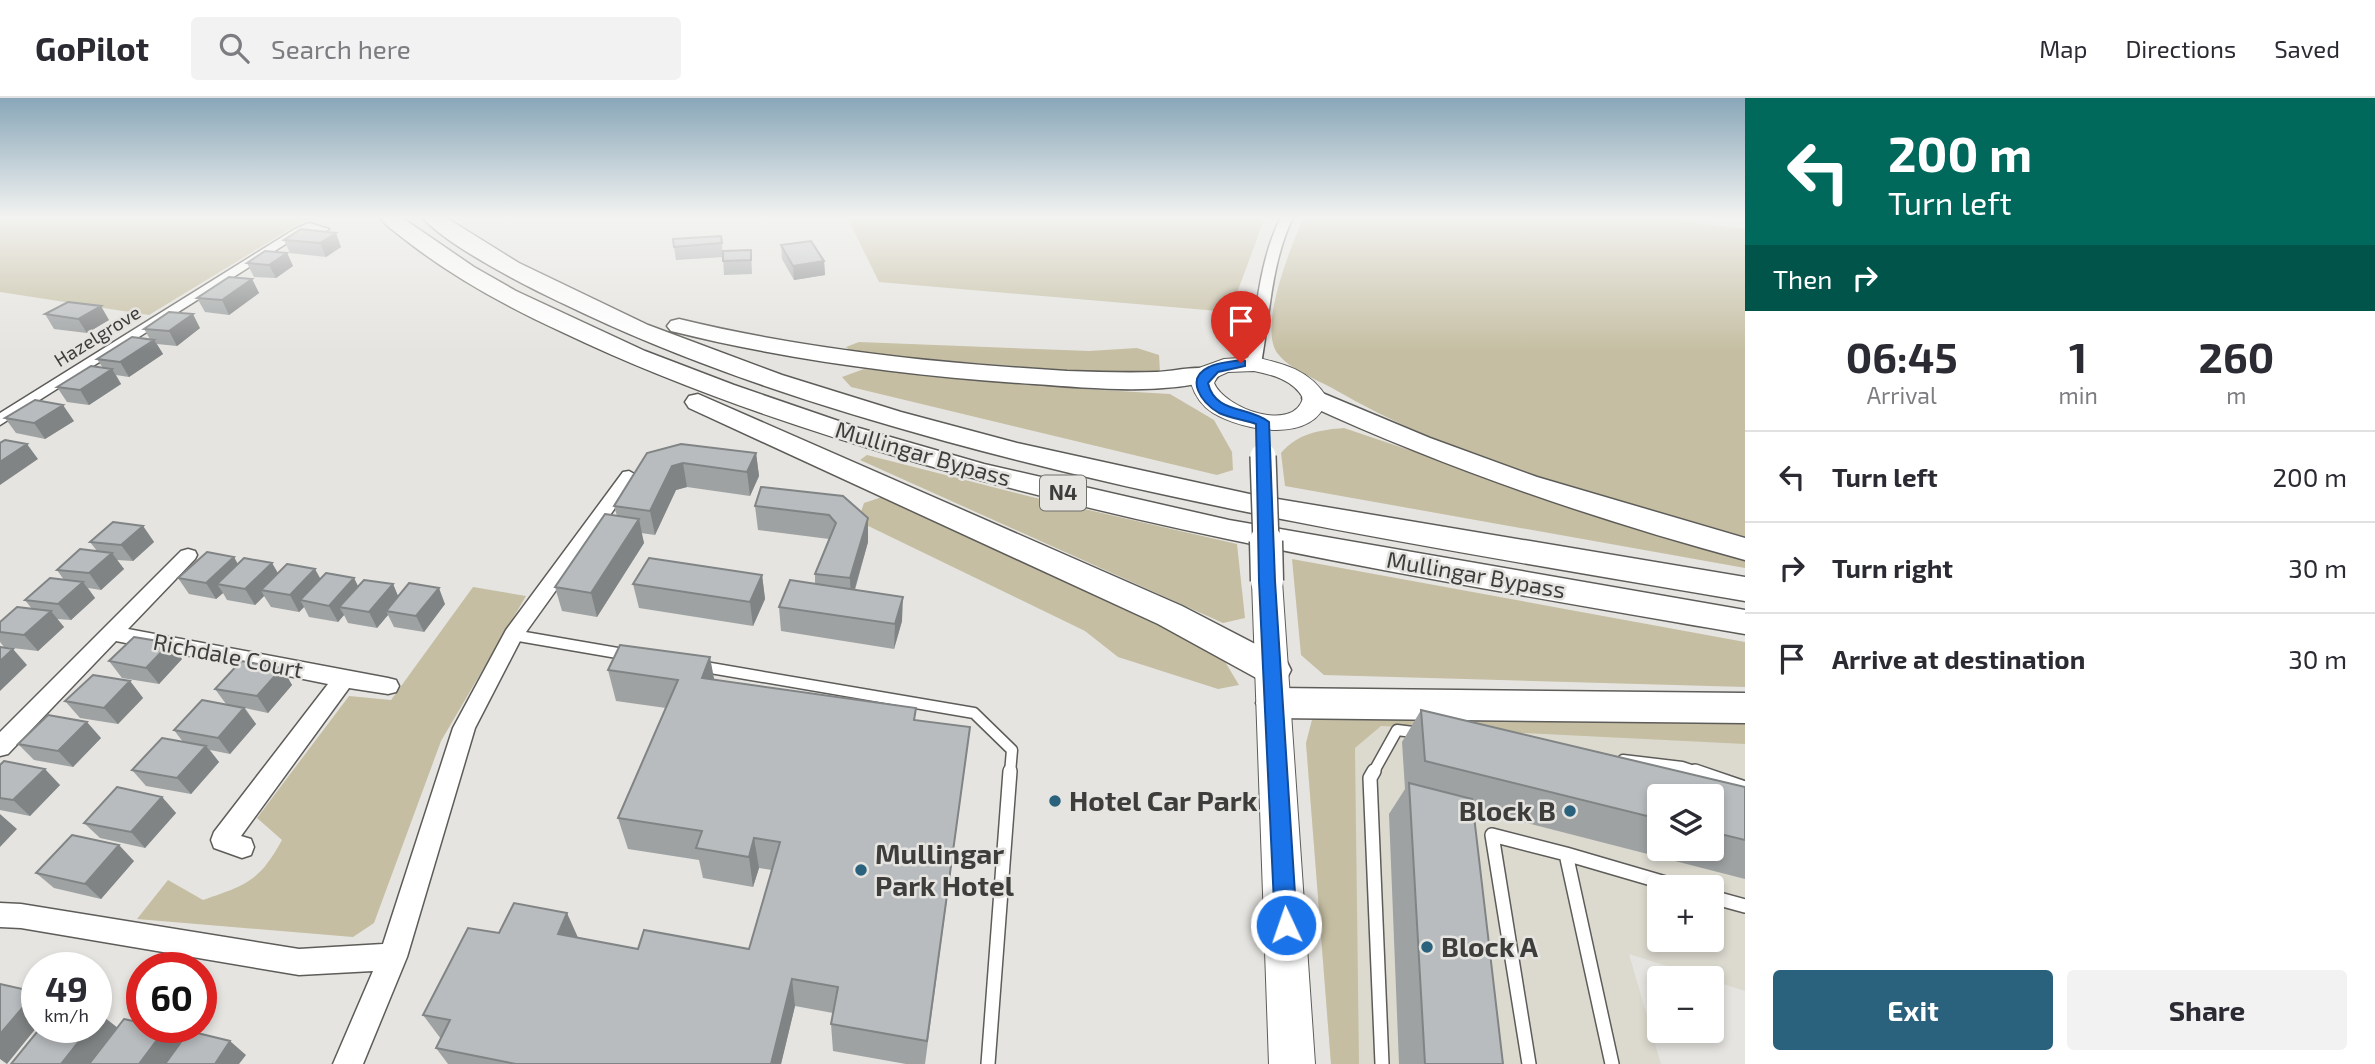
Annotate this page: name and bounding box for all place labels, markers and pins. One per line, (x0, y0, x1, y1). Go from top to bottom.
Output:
pin (1211, 291, 1271, 363)
place label: Hotel Car Park (1069, 783, 1258, 817)
marker: Hotel Car Park (1047, 793, 1063, 809)
place label: Block B (1459, 793, 1556, 827)
marker: Block B (1562, 803, 1578, 819)
place label: Mullingar Park Hotel (875, 836, 1015, 902)
marker: Mullingar Park Hotel (853, 862, 869, 878)
place label: Block A (1441, 929, 1539, 963)
marker: Block A (1419, 939, 1435, 955)

